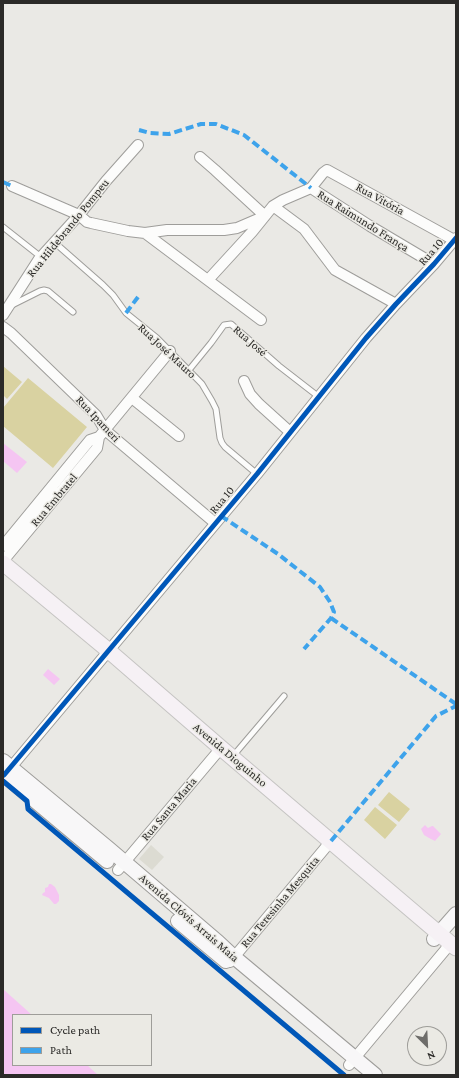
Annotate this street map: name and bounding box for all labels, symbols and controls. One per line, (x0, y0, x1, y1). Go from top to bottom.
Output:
street label: Rua Hildebrando Pompeu (24, 176, 112, 280)
street label: Rua Vitória (353, 180, 407, 218)
street label: Rua Raimundo França (315, 187, 411, 255)
street label: Rua 10 (415, 235, 447, 269)
street label: Rua José Mauro (135, 320, 199, 382)
street label: Rua José (230, 322, 270, 360)
street label: Rua Ipameri (73, 393, 123, 445)
street label: Rua Embratel (28, 471, 80, 529)
street label: Rua 10 (206, 483, 238, 517)
street label: Avenida Dioguinho (190, 720, 270, 790)
street label: Rua Santa Maria (138, 774, 200, 844)
street label: Rua Teresinha Mesquita (238, 853, 322, 951)
street label: Avenida Clóvis Arrais Maia (136, 871, 242, 965)
legend (12, 1014, 152, 1066)
text: Cycle path (50, 1023, 100, 1037)
north arrow (407, 1026, 447, 1066)
text: Path (50, 1043, 72, 1057)
text: N (426, 1049, 437, 1063)

